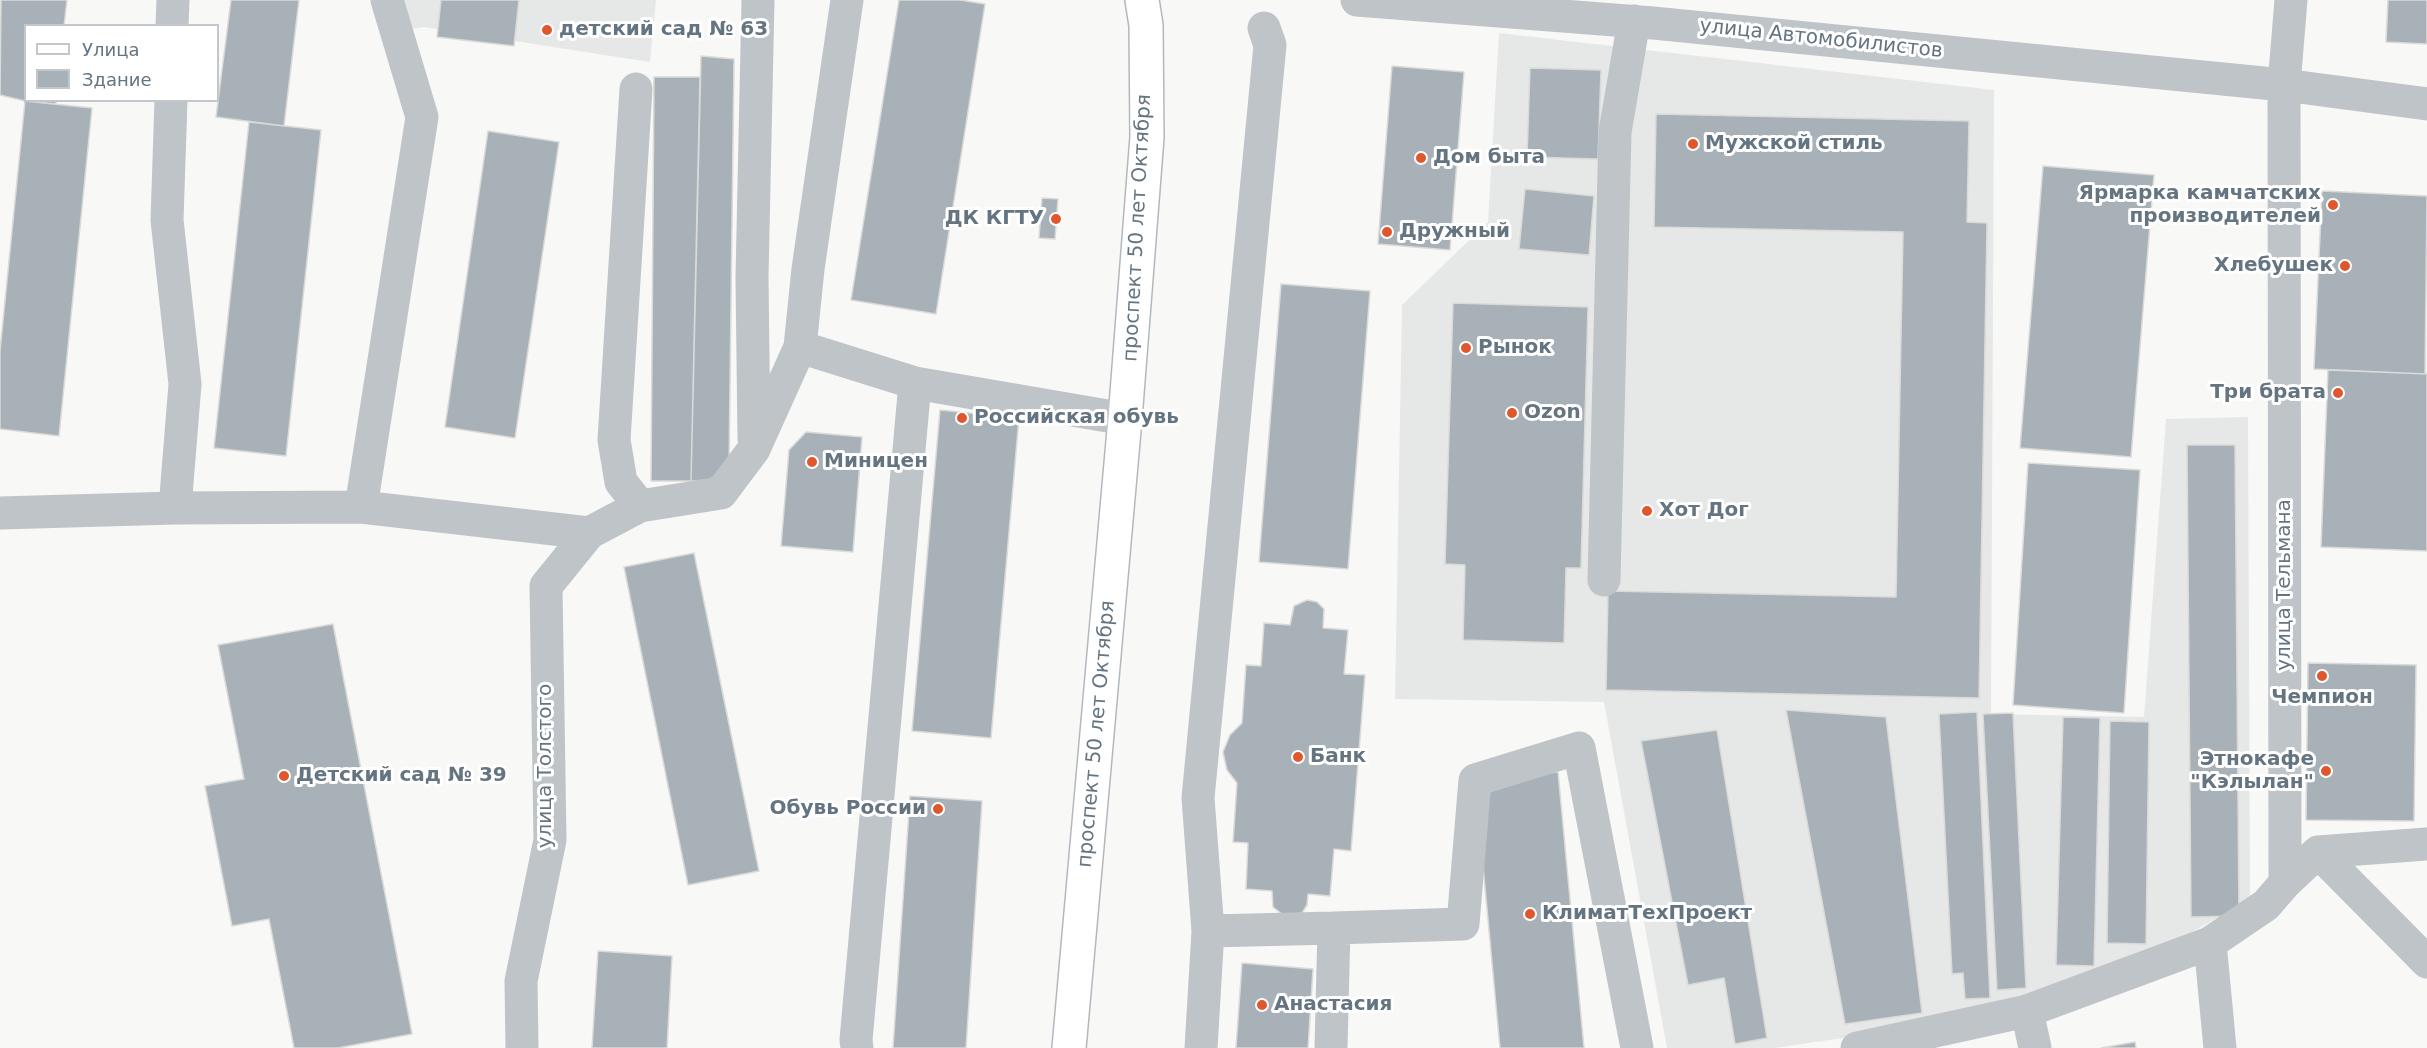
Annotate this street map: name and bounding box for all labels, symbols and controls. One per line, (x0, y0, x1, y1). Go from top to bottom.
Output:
street label: улица Автомобилистов (1698, 14, 1944, 64)
place label: детский сад № 63 (559, 18, 768, 42)
marker: детский сад № 63 (540, 23, 554, 37)
legend (24, 24, 219, 102)
text: Улица (82, 39, 139, 60)
text: Здание (82, 69, 152, 90)
street label: проспект 50 лет Октября (1119, 94, 1157, 362)
place label: Мужской стиль (1705, 132, 1883, 156)
marker: Мужской стиль (1686, 137, 1700, 151)
place label: Дом быта (1433, 146, 1545, 170)
marker: Дом быта (1414, 151, 1428, 165)
place label: Ярмарка камчатских производителей (2079, 182, 2321, 229)
marker: Ярмарка камчатских производителей (2326, 198, 2340, 212)
place label: ДК КГТУ (945, 207, 1044, 231)
marker: ДК КГТУ (1049, 212, 1063, 226)
place label: Дружный (1399, 220, 1510, 244)
marker: Дружный (1380, 225, 1394, 239)
place label: Хлебушек (2214, 254, 2333, 278)
marker: Хлебушек (2338, 259, 2352, 273)
place label: Рынок (1478, 336, 1552, 360)
marker: Рынок (1459, 341, 1473, 355)
place label: Три брата (2210, 381, 2326, 405)
marker: Три брата (2331, 386, 2345, 400)
place label: Ozon (1524, 401, 1581, 425)
place label: Российская обувь (974, 406, 1179, 430)
marker: Ozon (1505, 406, 1519, 420)
marker: Российская обувь (955, 411, 969, 425)
place label: Миницен (824, 450, 928, 474)
marker: Миницен (805, 455, 819, 469)
place label: Хот Дог (1659, 499, 1749, 523)
street label: улица Тельмана (2273, 499, 2297, 671)
marker: Хот Дог (1640, 504, 1654, 518)
street label: проспект 50 лет Октября (1073, 599, 1121, 869)
marker: Чемпион (2315, 669, 2329, 683)
street label: улица Толстого (534, 684, 558, 848)
place label: Чемпион (2271, 686, 2373, 710)
place label: Банк (1310, 745, 1366, 769)
place label: Этнокафе "Кэлылан" (2190, 748, 2314, 795)
marker: Банк (1291, 750, 1305, 764)
place label: Детский сад № 39 (296, 764, 507, 788)
marker: Этнокафе "Кэлылан" (2319, 764, 2333, 778)
marker: Детский сад № 39 (277, 769, 291, 783)
place label: Обувь России (770, 797, 926, 821)
marker: Обувь России (931, 802, 945, 816)
place label: КлиматТехПроект (1542, 902, 1752, 926)
marker: КлиматТехПроект (1523, 907, 1537, 921)
place label: Анастасия (1274, 993, 1392, 1017)
marker: Анастасия (1255, 998, 1269, 1012)

